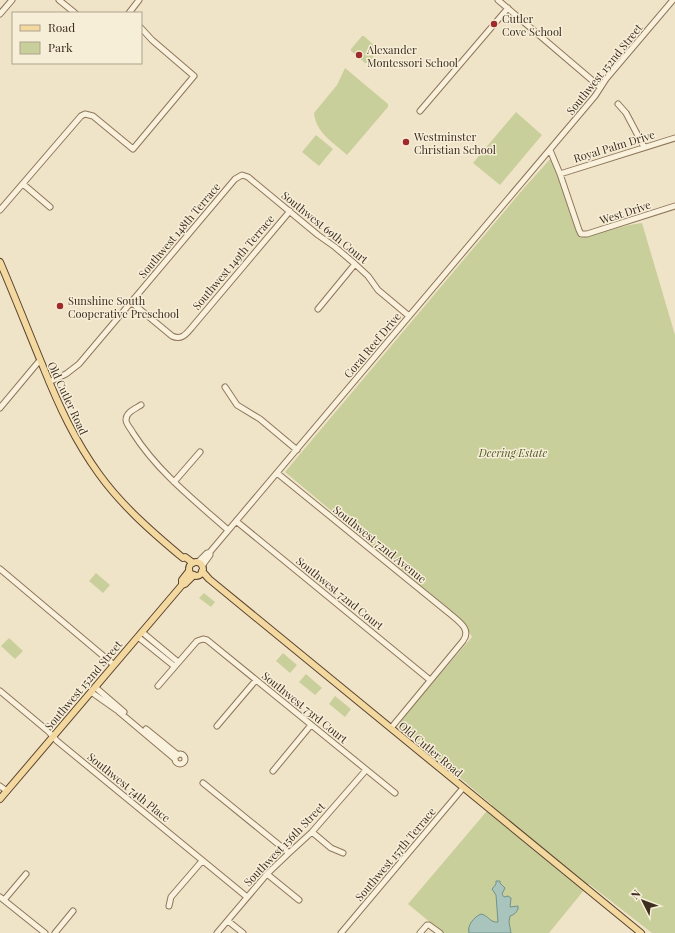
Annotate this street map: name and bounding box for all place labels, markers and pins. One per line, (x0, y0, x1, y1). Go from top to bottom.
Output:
place label: Cutler Cove School (502, 11, 562, 39)
marker: Cutler Cove School (489, 19, 499, 29)
place label: Alexander Montessori School (366, 42, 458, 70)
marker: Alexander Montessori School (354, 50, 364, 60)
place label: Westminster Christian School (413, 129, 496, 157)
marker: Westminster Christian School (401, 137, 411, 147)
place label: Sunshine South Cooperative Preschool (68, 293, 179, 321)
marker: Sunshine South Cooperative Preschool (55, 301, 65, 311)

